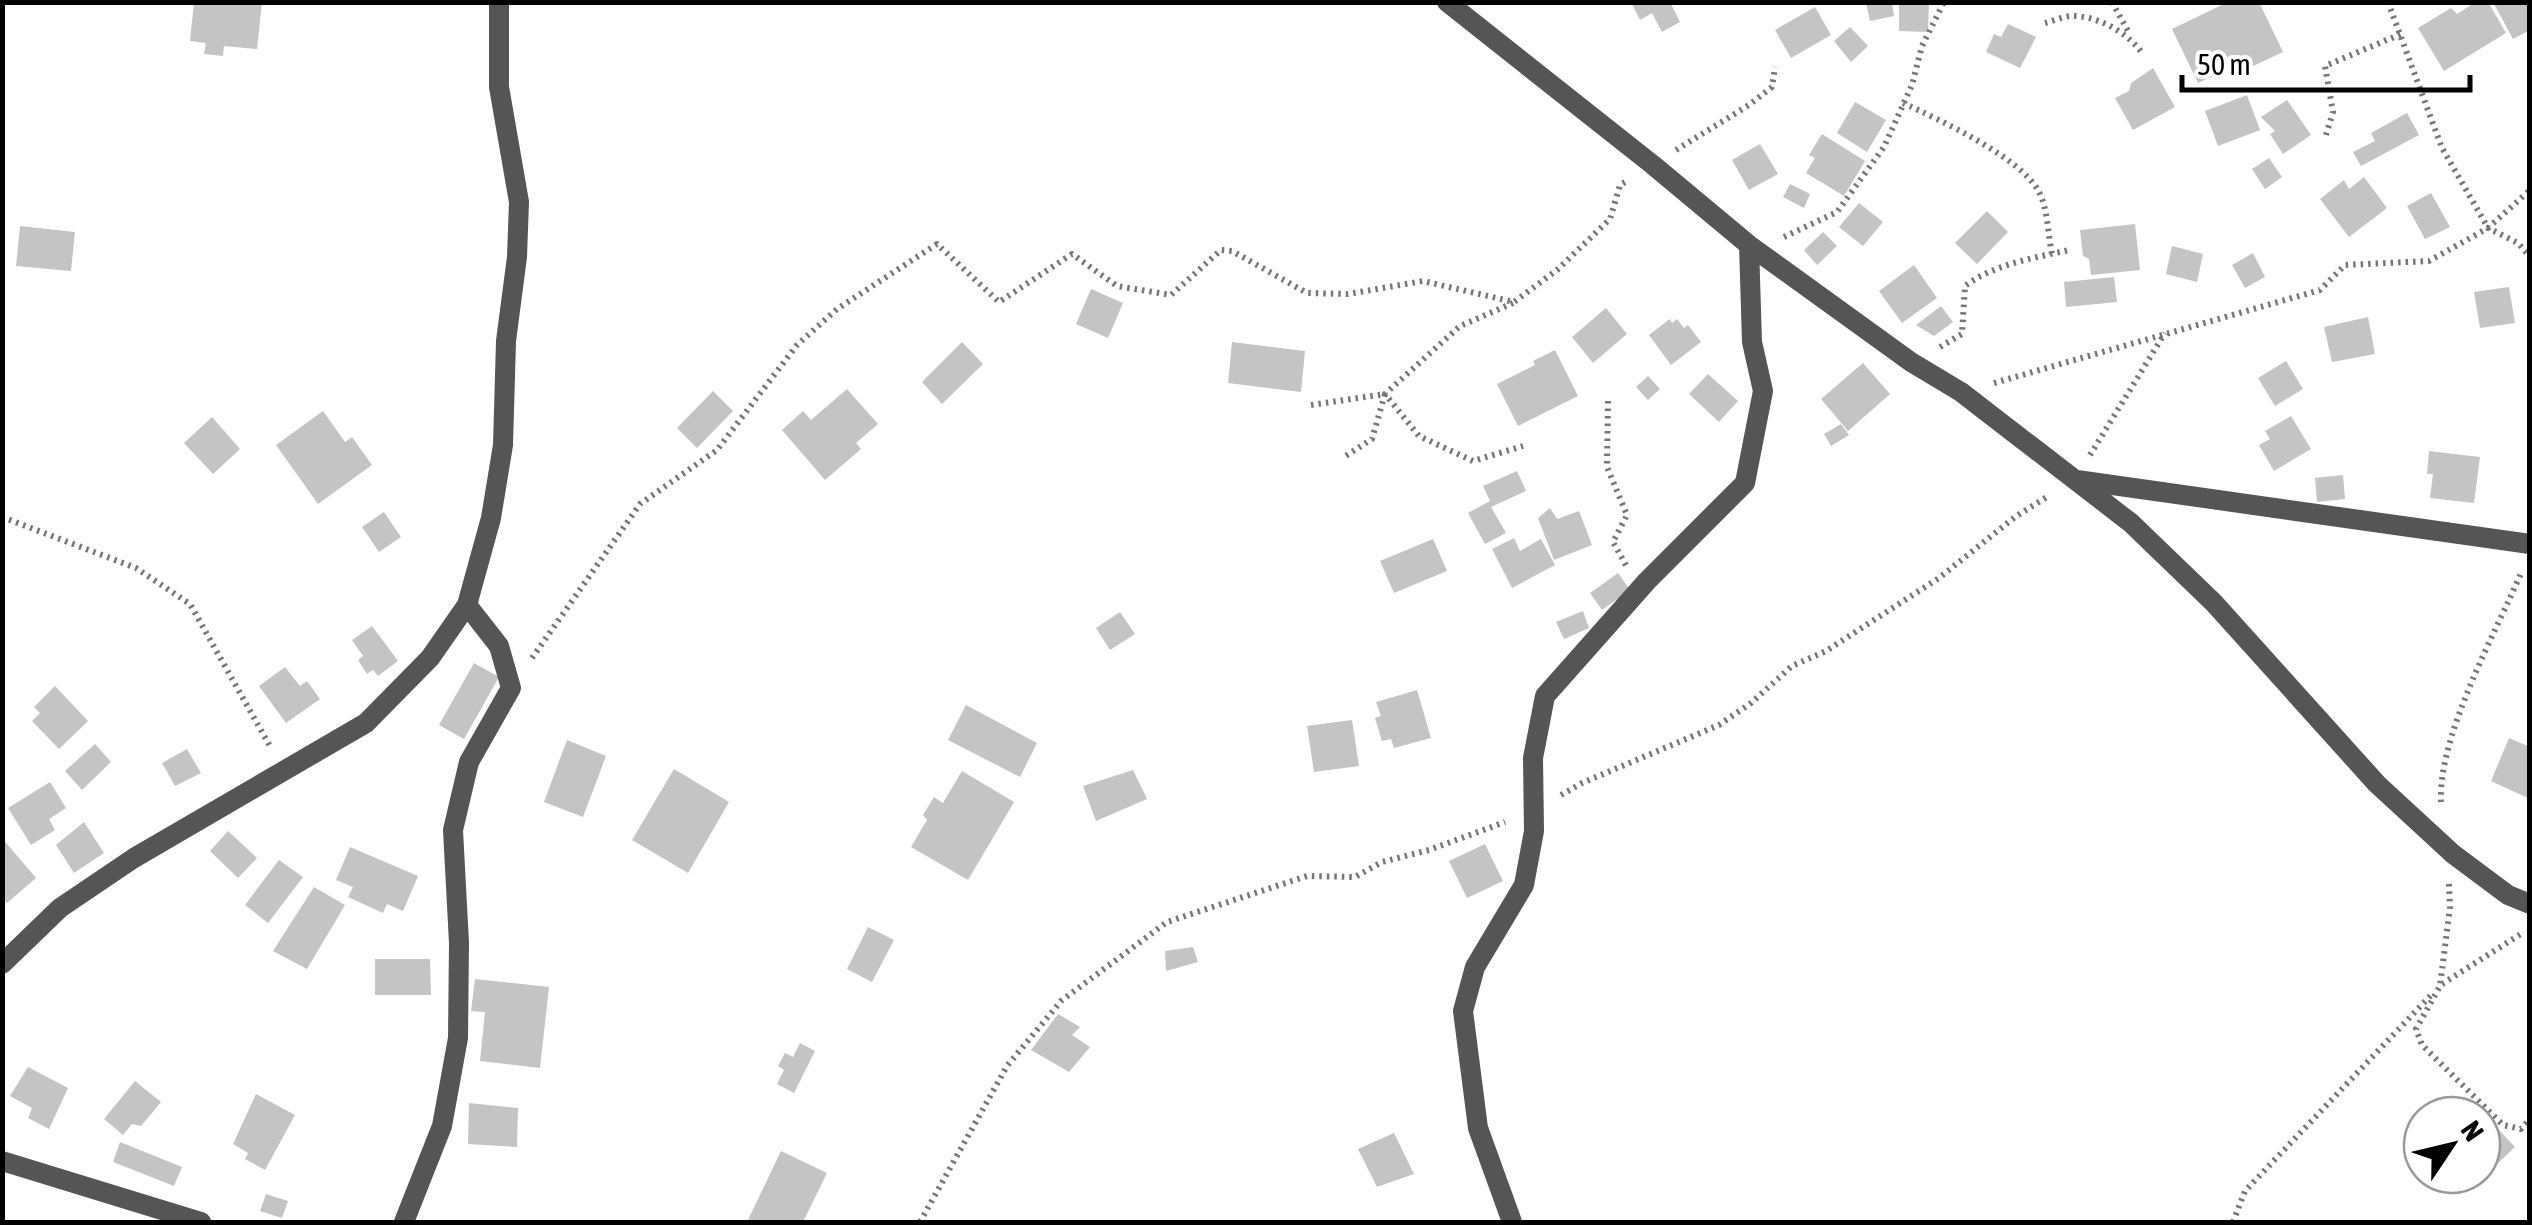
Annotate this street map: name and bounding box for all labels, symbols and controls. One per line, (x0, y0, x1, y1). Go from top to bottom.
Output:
scale bar (2182, 30, 2470, 92)
text: 50 m (2197, 47, 2251, 81)
north arrow (2402, 1095, 2502, 1195)
text: N (2455, 1115, 2490, 1147)

